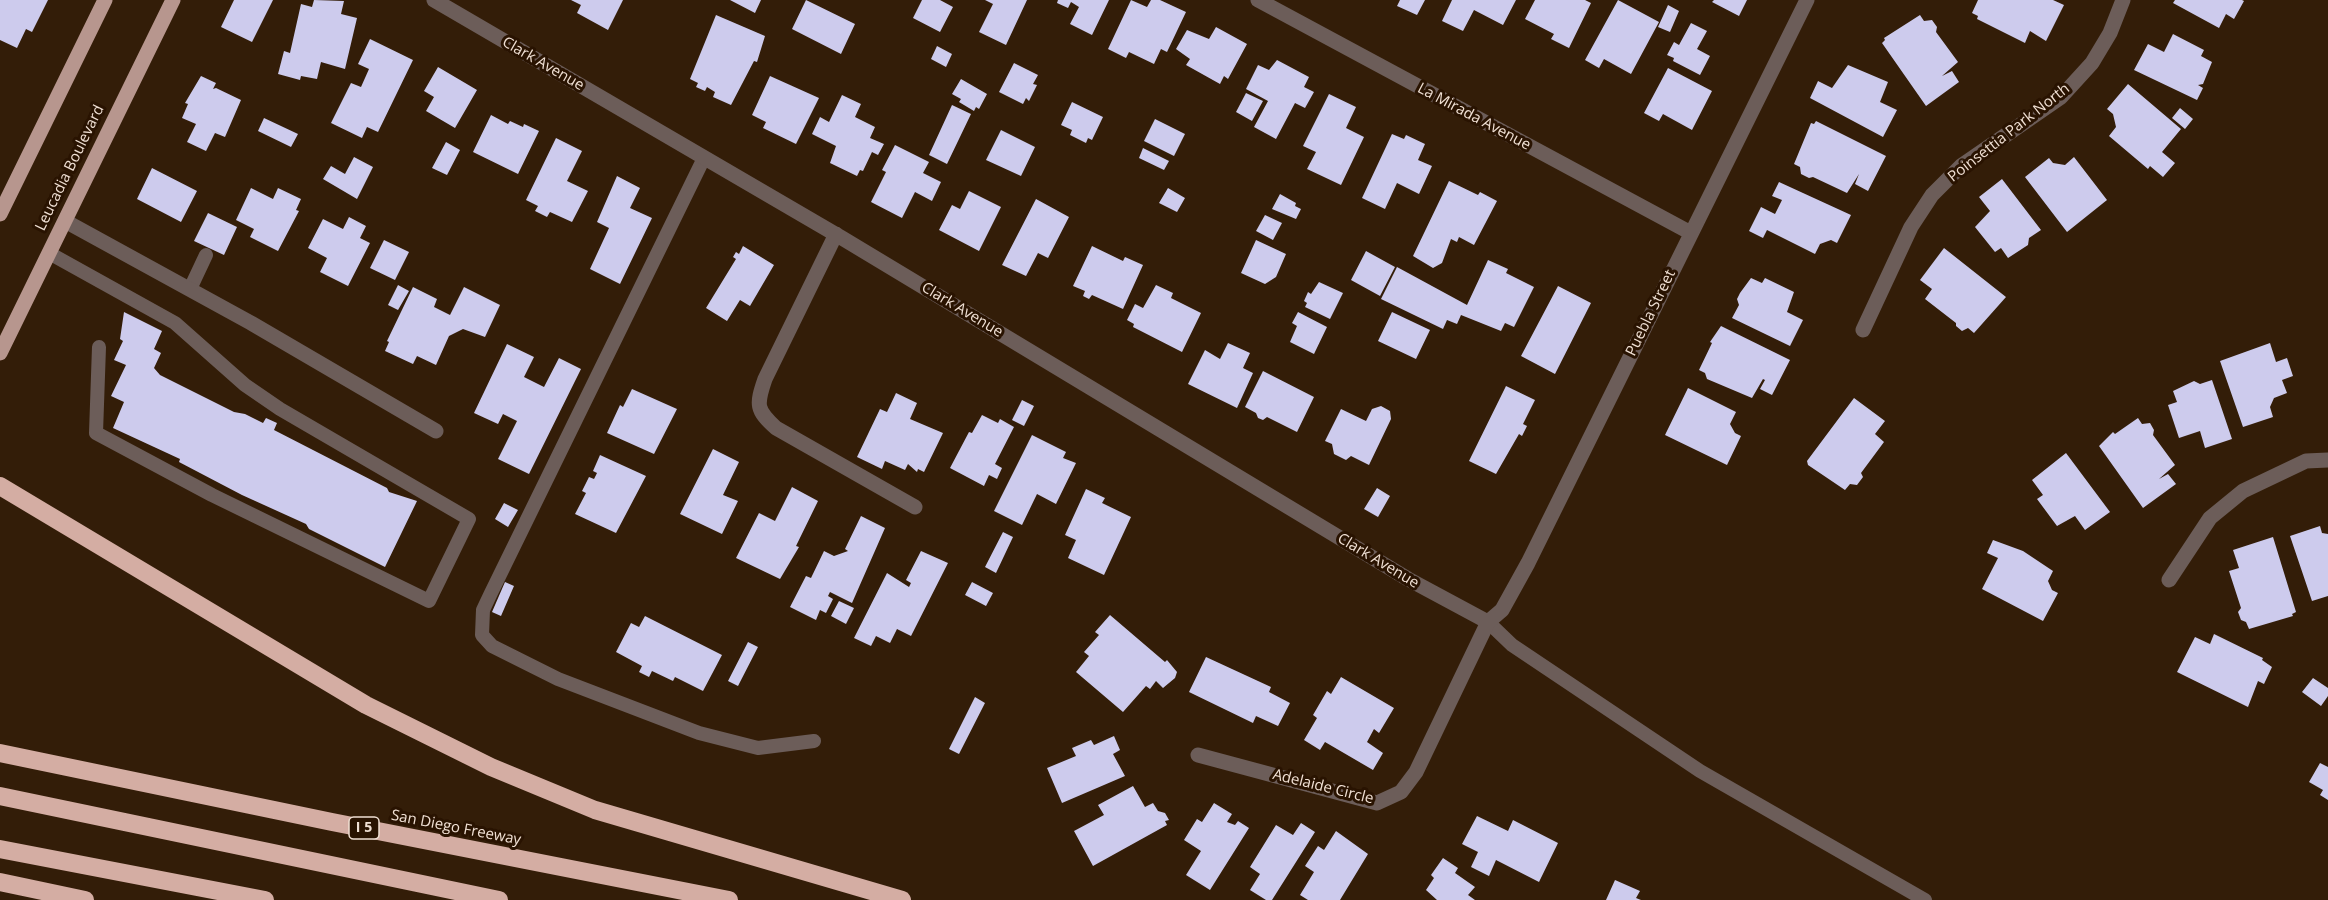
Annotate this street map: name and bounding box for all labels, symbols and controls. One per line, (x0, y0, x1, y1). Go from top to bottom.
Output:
street label: Clark Avenue (499, 33, 587, 95)
street label: La Mirada Avenue (1414, 80, 1534, 154)
street label: Poinsettia Park North (1945, 80, 2073, 186)
street label: Leucadia Boulevard (32, 102, 108, 234)
street label: Puebla Street (1622, 267, 1680, 359)
street label: Clark Avenue (918, 279, 1006, 341)
street label: Clark Avenue (1334, 530, 1422, 592)
street label: Adelaide Circle (1271, 766, 1375, 808)
street label: San Diego Freeway (389, 807, 523, 849)
road number: I 5 (349, 817, 379, 839)

